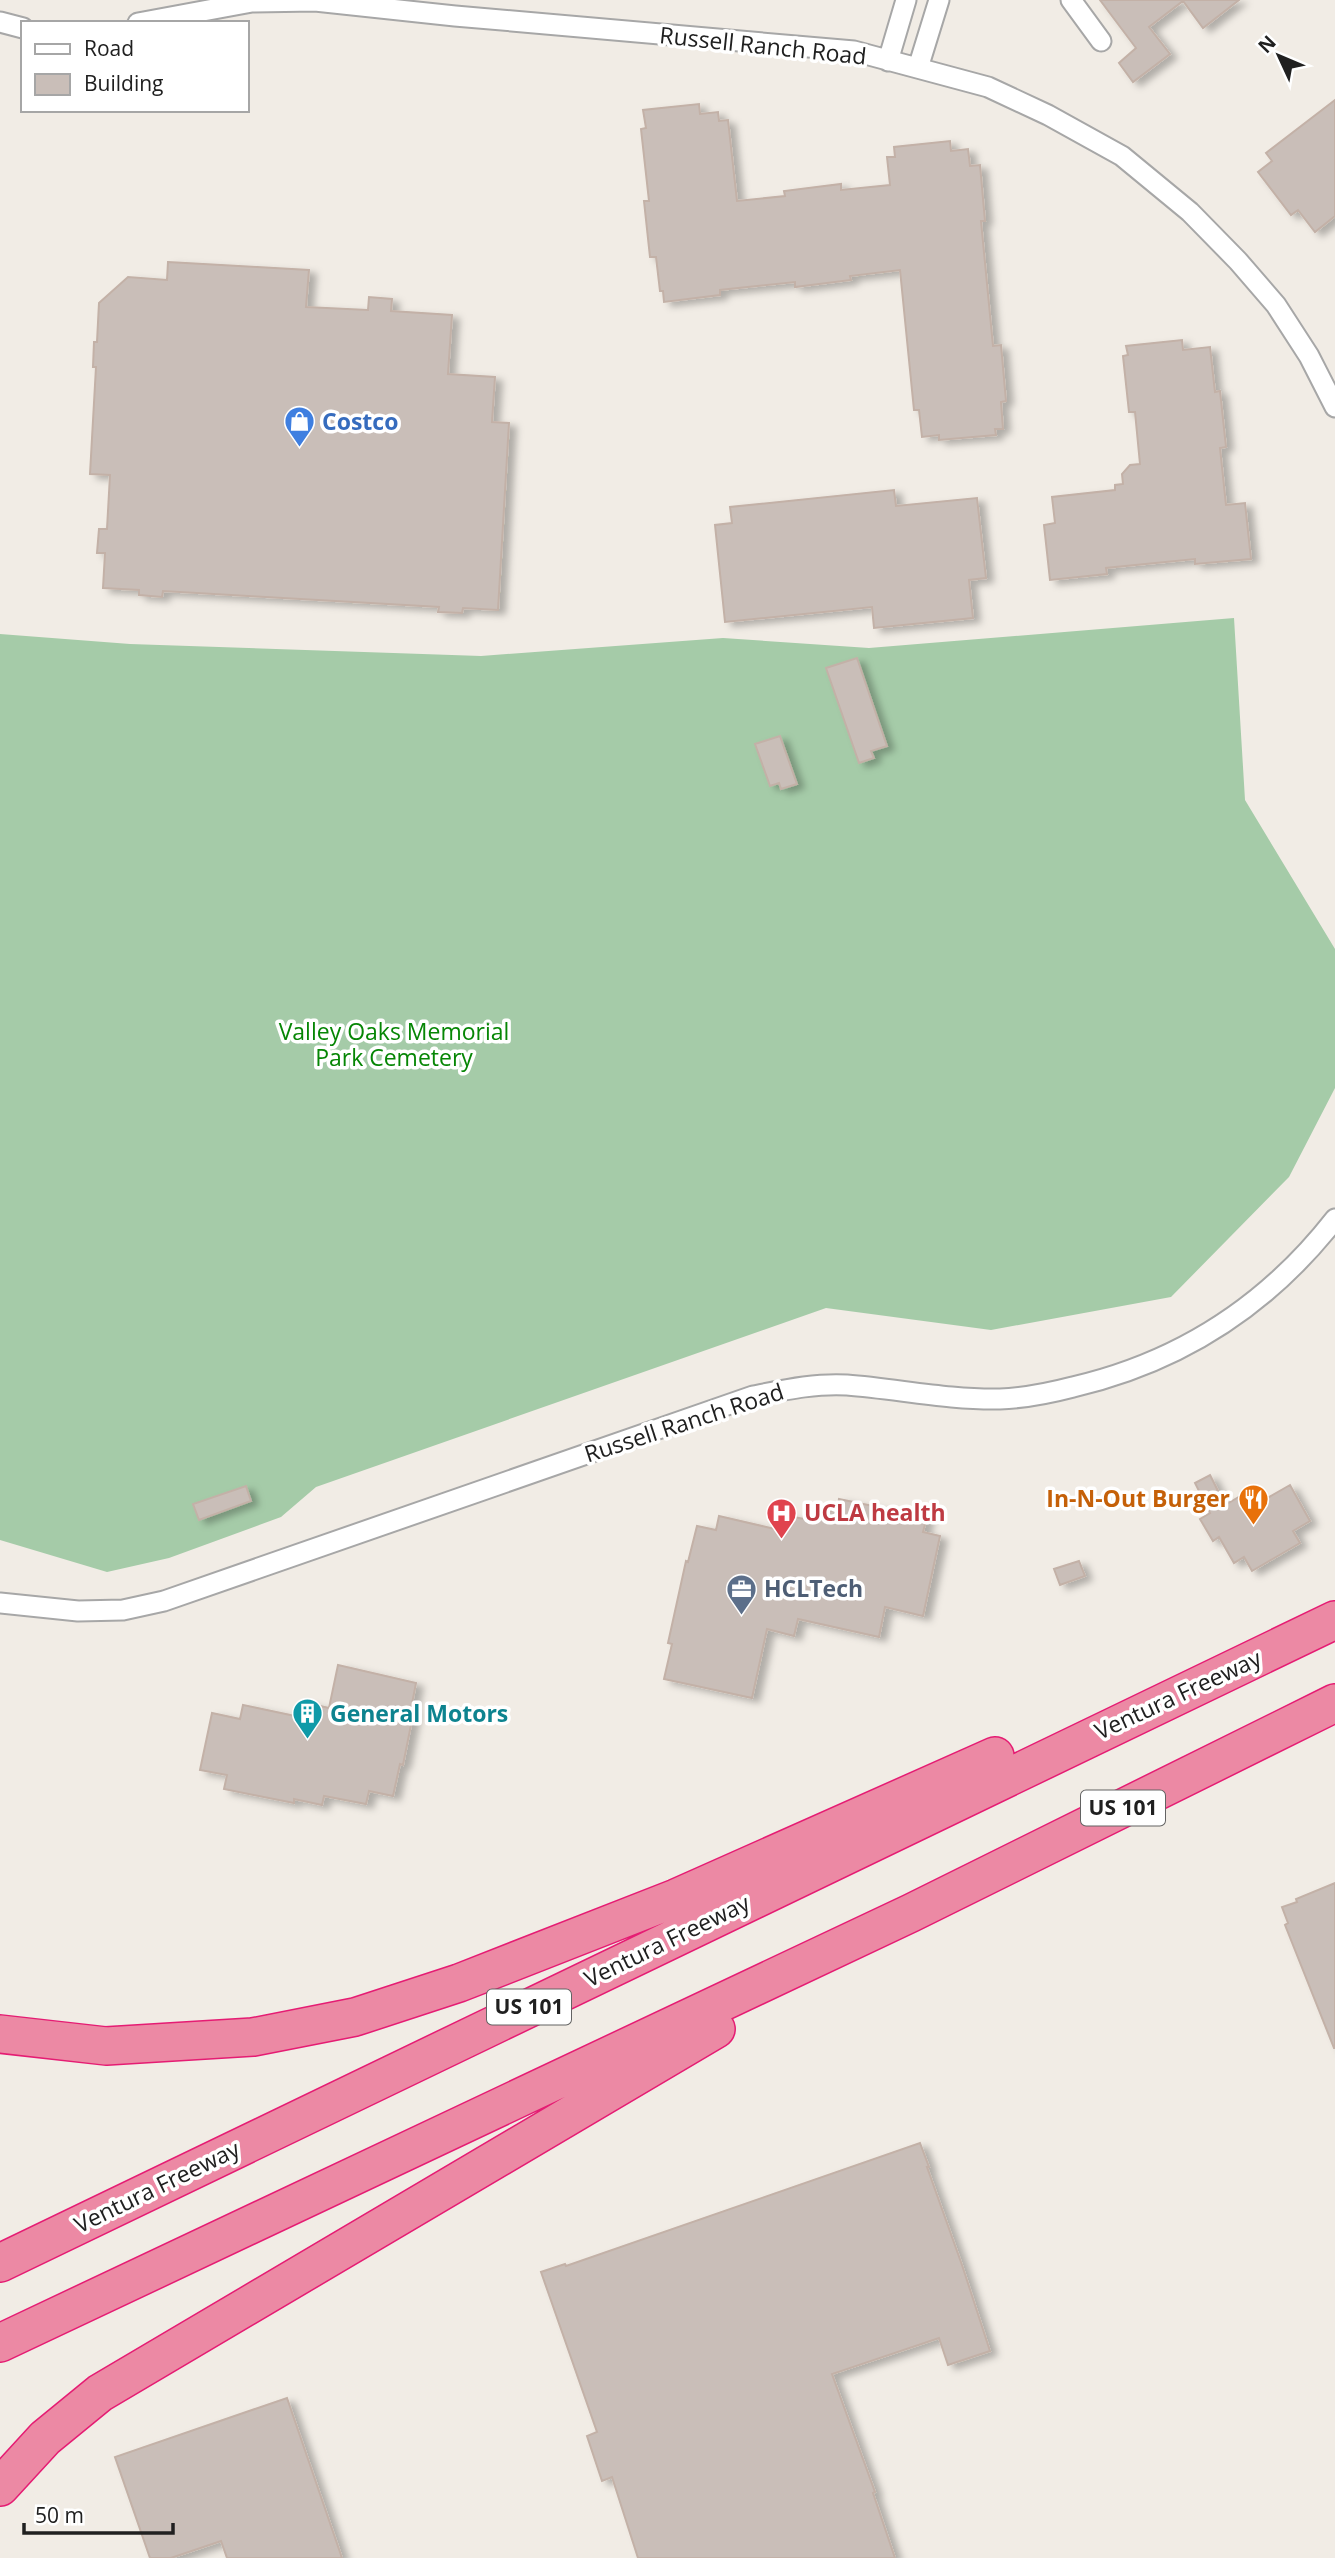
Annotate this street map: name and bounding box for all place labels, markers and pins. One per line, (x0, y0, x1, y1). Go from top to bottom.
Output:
shop icon: Costco (282, 405, 316, 449)
place label: Costco (322, 405, 398, 437)
place label: In-N-Out Burger (1046, 1482, 1230, 1514)
restaurant icon: In-N-Out Burger (1236, 1482, 1270, 1526)
hospital icon: UCLA health (764, 1496, 798, 1540)
place label: UCLA health (804, 1496, 946, 1528)
office icon: HCLTech (724, 1572, 758, 1616)
place label: HCLTech (764, 1572, 863, 1604)
building icon: General Motors (290, 1697, 324, 1741)
place label: General Motors (330, 1697, 508, 1729)

